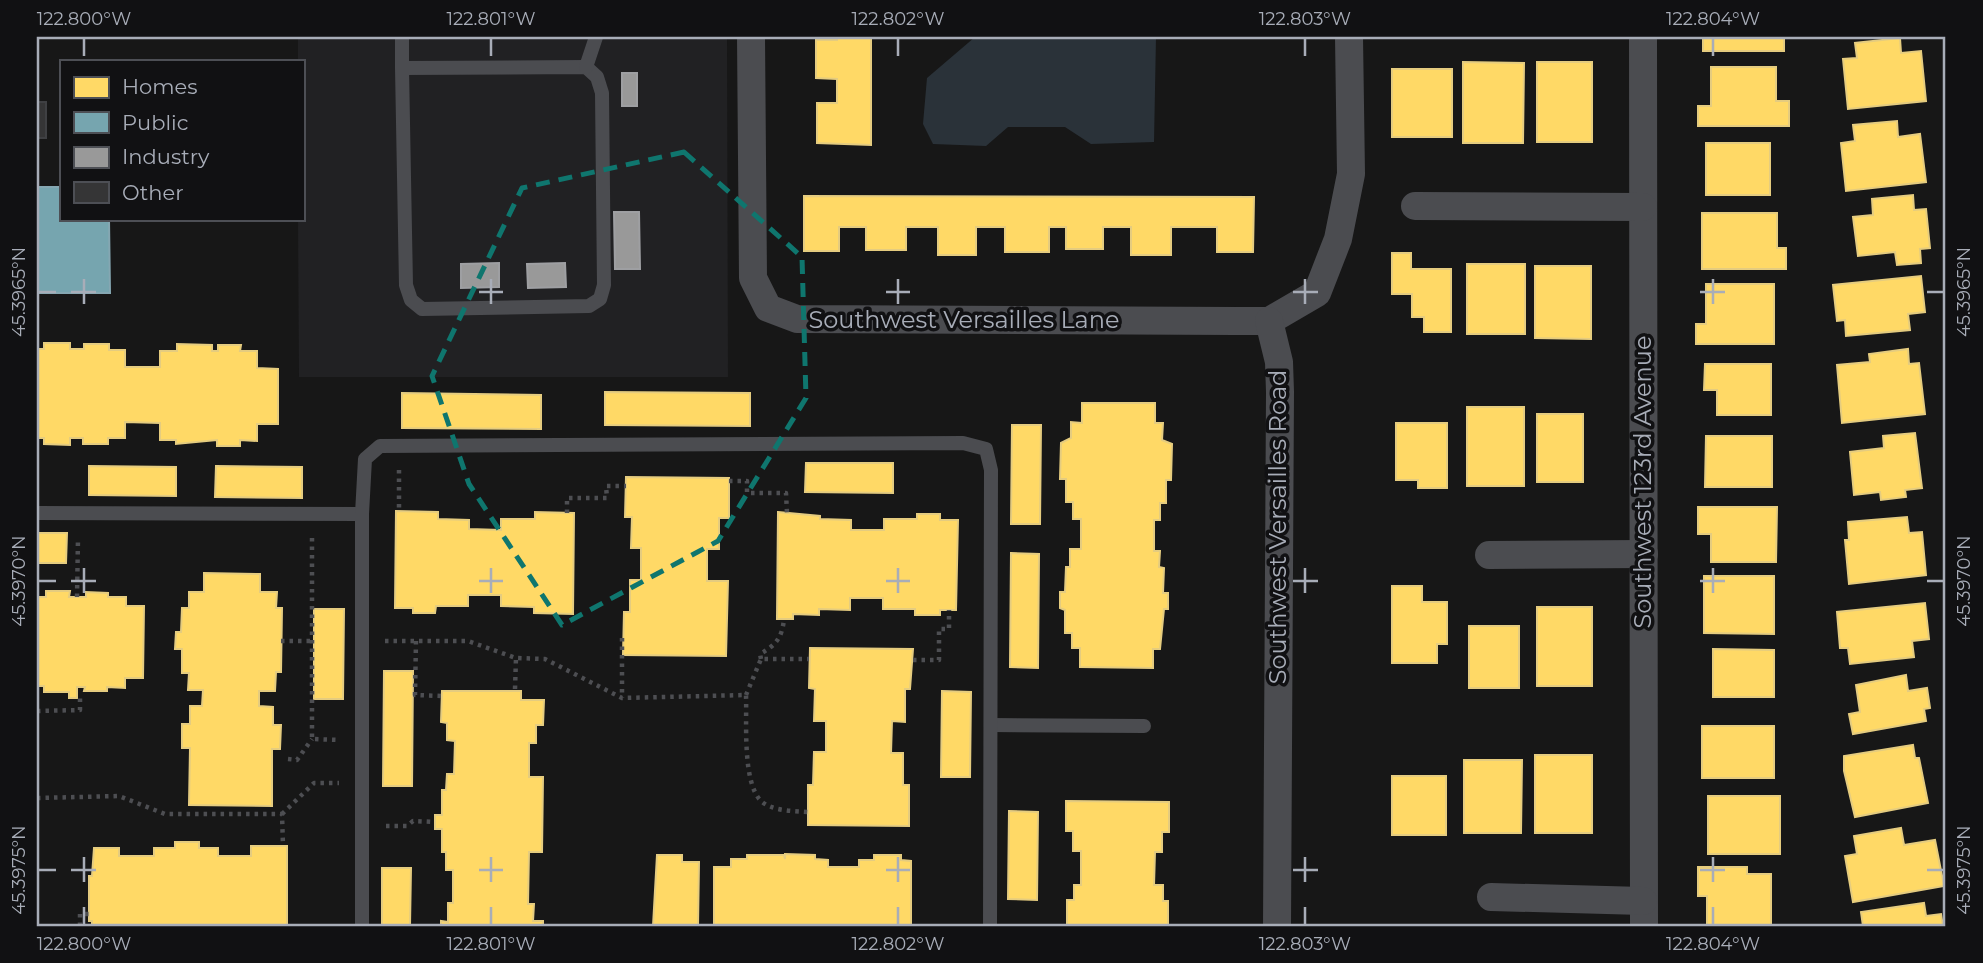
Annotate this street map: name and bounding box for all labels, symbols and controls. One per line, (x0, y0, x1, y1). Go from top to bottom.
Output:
text: 122.800°W (37, 8, 131, 30)
text: 122.801°W (446, 8, 536, 30)
text: 122.802°W (852, 8, 944, 30)
text: 122.803°W (1259, 8, 1351, 30)
text: 122.804°W (1666, 8, 1760, 30)
legend (60, 60, 304, 220)
text: Homes (122, 74, 197, 99)
text: Public (122, 110, 189, 135)
text: Industry (122, 144, 210, 169)
text: Other (122, 180, 184, 205)
text: 45.3965°N (8, 247, 30, 337)
text: 45.3965°N (1953, 247, 1975, 337)
street label: Southwest Versailles Lane (809, 305, 1119, 334)
street label: Southwest 123rd Avenue (1628, 336, 1657, 628)
street label: Southwest Versailles Road (1263, 370, 1292, 684)
text: 45.3970°N (8, 535, 30, 627)
text: 45.3970°N (1953, 535, 1975, 627)
text: 45.3975°N (8, 825, 30, 915)
text: 45.3975°N (1953, 825, 1975, 915)
text: 122.800°W (37, 933, 131, 955)
text: 122.801°W (446, 933, 536, 955)
text: 122.802°W (852, 933, 944, 955)
text: 122.803°W (1259, 933, 1351, 955)
text: 122.804°W (1666, 933, 1760, 955)

